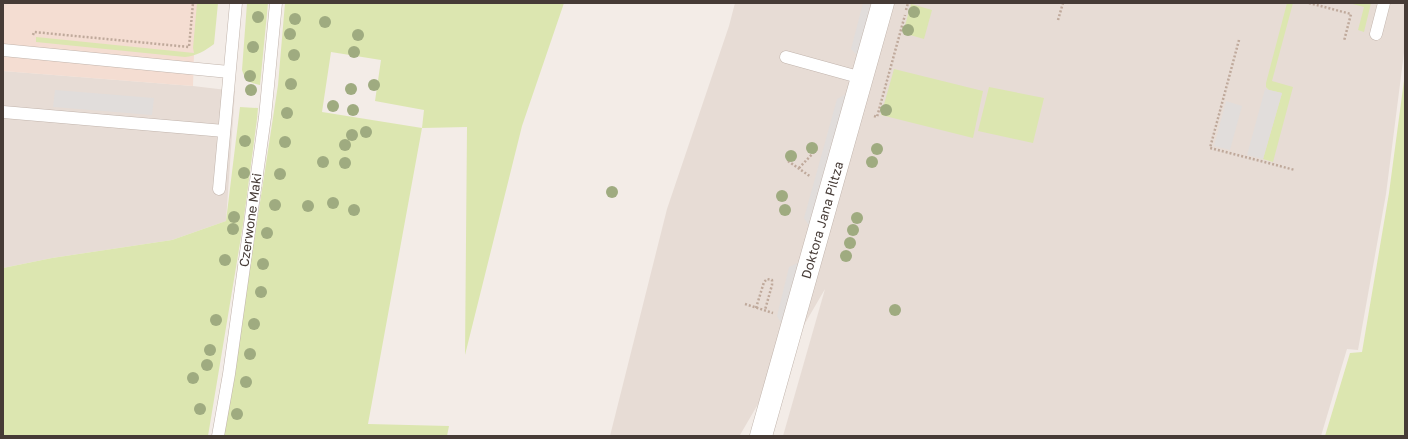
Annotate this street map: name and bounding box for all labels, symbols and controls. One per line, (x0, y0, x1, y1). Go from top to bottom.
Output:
street label: Doktora Jana Piltza (798, 159, 846, 281)
street label: Czerwone Maki (235, 172, 265, 268)

